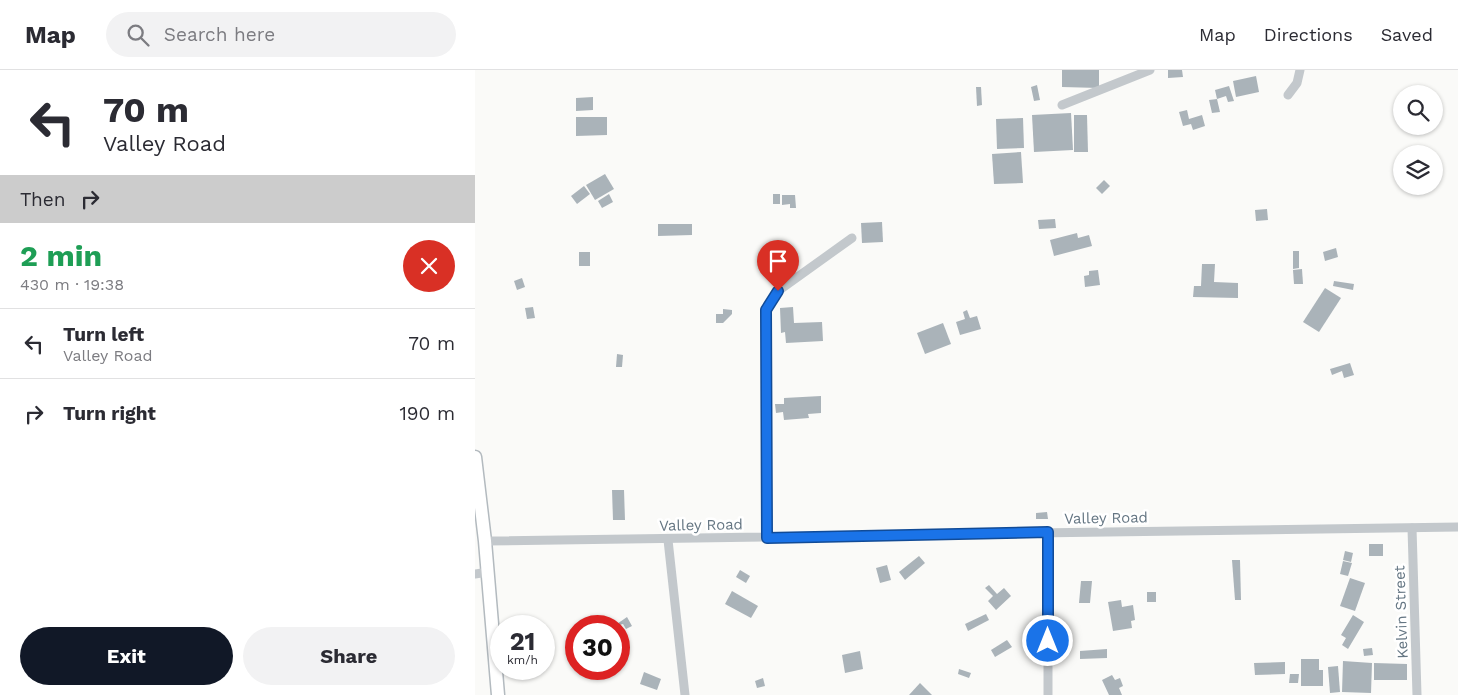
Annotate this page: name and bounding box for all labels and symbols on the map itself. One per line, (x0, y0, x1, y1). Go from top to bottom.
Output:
pin (757, 240, 799, 291)
street label: Valley Road (1064, 508, 1148, 528)
street label: Valley Road (659, 515, 743, 535)
street label: Kelvin Street (1390, 564, 1412, 659)
position arrow (1021, 614, 1073, 666)
speed limit sign: 30 (565, 615, 630, 680)

